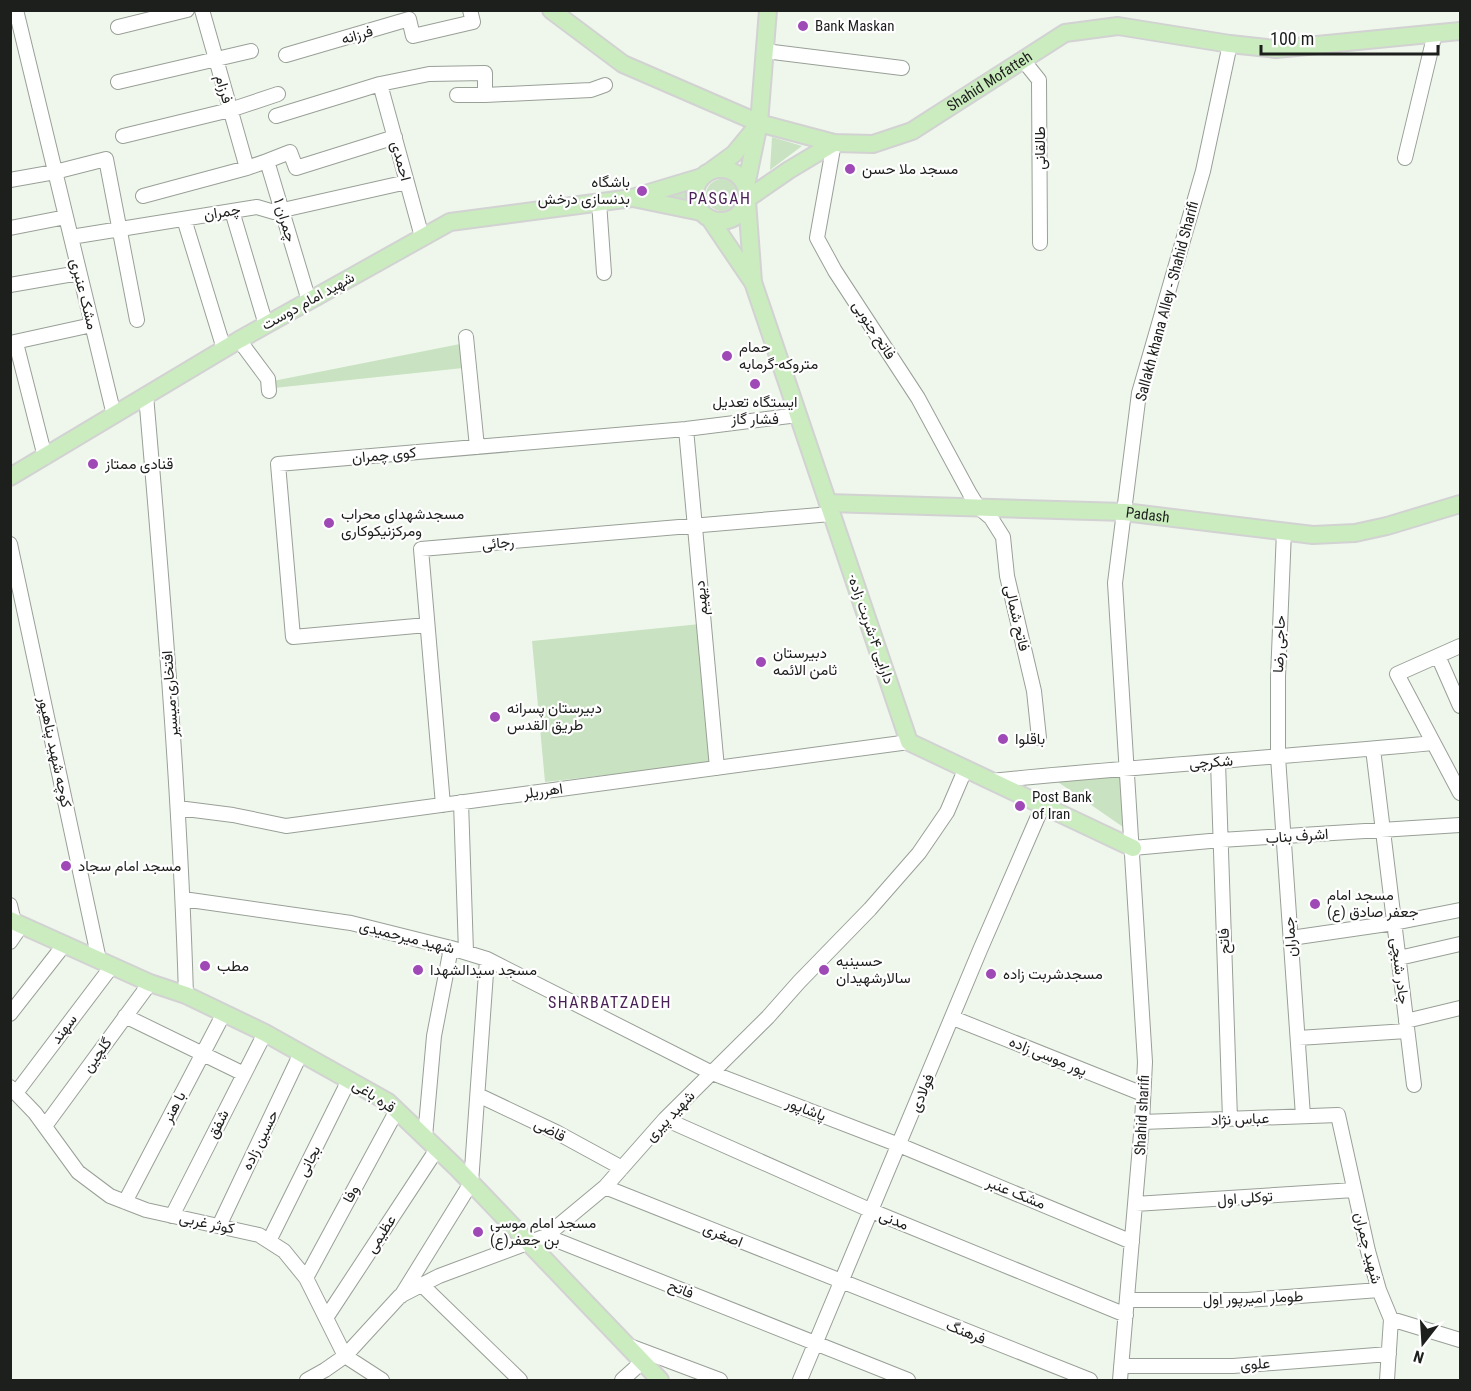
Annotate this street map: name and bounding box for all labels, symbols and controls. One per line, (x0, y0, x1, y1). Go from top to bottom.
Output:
place label: Bank Maskan (815, 17, 894, 35)
scale bar (1261, 18, 1438, 56)
marker: Bank Maskan (796, 19, 810, 33)
street label: فرزانه (339, 22, 375, 48)
text: 100 m (1270, 28, 1314, 49)
street label: Shahid Mofatteh (943, 47, 1036, 115)
street label: فرزام (210, 73, 237, 106)
street label: طالقانی (1031, 126, 1050, 170)
street label: احمدی (386, 139, 415, 183)
place label: مسجد ملا حسن (862, 160, 958, 179)
marker: مسجد ملا حسن (843, 162, 857, 176)
place label: باشگاه بدنسازی درخش (538, 173, 630, 209)
marker: باشگاه بدنسازی درخش (635, 184, 649, 198)
district label: PASGAH (689, 189, 751, 208)
street label: چمران ۱ (269, 196, 300, 244)
street label: Sallakh khana Alley - Shahid Sharifi (1132, 199, 1202, 403)
street label: چمران (202, 200, 242, 225)
street label: مشک عنبری (66, 257, 102, 332)
street label: شهید امام دوست (258, 268, 358, 335)
street label: فاتح جنوبی (847, 297, 900, 364)
place label: حمام متروکه-گرمابه (739, 338, 818, 373)
marker: حمام متروکه-گرمابه (720, 349, 734, 363)
marker: ایستگاه تعدیل فشار گاز (748, 377, 762, 391)
place label: ایستگاه تعدیل فشار گاز (713, 393, 797, 428)
street label: کوی چمران (351, 443, 417, 468)
place label: قنادی ممتاز (104, 455, 174, 474)
marker: قنادی ممتاز (86, 457, 100, 471)
street label: Padash (1125, 503, 1171, 526)
place label: مسجدشهدای محراب ومرکزنیکوکاری (341, 505, 464, 541)
marker: مسجدشهدای محراب ومرکزنیکوکاری (322, 516, 336, 530)
street label: رجائی (481, 533, 515, 554)
street label: -دارایی ۴-شربت زاده (843, 572, 898, 687)
street label: دیهیم (691, 580, 712, 616)
street label: فاتح شمالی (999, 583, 1033, 654)
street label: حاجی رضا (1269, 615, 1290, 673)
place label: دبیرستان ثامن الائمه (773, 644, 837, 680)
street label: افتخاری-میسیر (158, 650, 183, 739)
marker: دبیرستان ثامن الائمه (754, 655, 768, 669)
street label: کوچه شهید پناهپور (33, 694, 76, 810)
place label: دبیرستان پسرانه طریق القدس (507, 699, 602, 735)
marker: دبیرستان پسرانه طریق القدس (488, 710, 502, 724)
place label: باقلوا (1015, 730, 1045, 748)
marker: باقلوا (996, 732, 1010, 746)
street label: شکرچی (1188, 751, 1234, 774)
street label: اهرریلر (521, 779, 564, 803)
place label: Post Bank of Iran (1032, 788, 1092, 823)
marker: Post Bank of Iran (1013, 799, 1027, 813)
street label: اشرف بناب (1265, 825, 1329, 847)
place label: مسجد امام سجاد (78, 857, 181, 876)
marker: مسجد امام سجاد (59, 859, 73, 873)
place label: مسجد امام جعفر صادق (ع) (1327, 886, 1419, 923)
marker: مسجد امام جعفر صادق (ع) (1308, 897, 1322, 911)
street label: شهید میرحمیدی (357, 916, 457, 959)
street label: جماران (1280, 916, 1300, 958)
street label: فاتح (1215, 928, 1235, 954)
street label: چادر شبچی (1386, 937, 1413, 1005)
place label: حسینیه سالارشهیدان (836, 952, 911, 987)
place label: مطب (217, 957, 249, 975)
marker: مطب (198, 959, 212, 973)
place label: مسجد سیدالشهدا (430, 961, 537, 979)
marker: مسجد سیدالشهدا (411, 963, 425, 977)
marker: حسینیه سالارشهیدان (817, 963, 831, 977)
place label: مسجدشربت زاده (1003, 965, 1103, 983)
marker: مسجدشربت زاده (984, 967, 998, 981)
district label: SHARBATZADEH (548, 993, 672, 1012)
street label: سهند (47, 1011, 81, 1047)
street label: پور موسی زاده (1006, 1032, 1089, 1081)
street label: گلچین (78, 1034, 117, 1076)
street label: فولادی (906, 1071, 939, 1115)
street label: Shahid sharifi (1131, 1074, 1153, 1156)
street label: قره باغی (349, 1075, 399, 1117)
street label: شهید پیری (641, 1087, 699, 1146)
street label: با هنر (158, 1088, 190, 1127)
street label: پاشاپور (782, 1093, 829, 1126)
street label: شفق (203, 1107, 234, 1142)
street label: حسین زاده (238, 1107, 283, 1173)
street label: عباس نژاد (1211, 1109, 1270, 1130)
street label: قاضی (531, 1114, 569, 1146)
street label: بجانی (294, 1142, 325, 1180)
street label: مشک عنبر (983, 1173, 1048, 1213)
street label: وفا (339, 1182, 363, 1206)
street label: توکلی اول (1217, 1187, 1274, 1210)
street label: مدنی (876, 1206, 911, 1235)
street label: کوثر غربی (178, 1208, 237, 1239)
street label: شهید چمران (1349, 1210, 1386, 1286)
street label: عظیمی (362, 1211, 401, 1257)
place label: مسجد امام موسی بن جعفر(ع) (490, 1214, 596, 1251)
street label: اصغری (700, 1219, 745, 1252)
marker: مسجد امام موسی بن جعفر(ع) (471, 1225, 485, 1239)
street label: فاتح (665, 1276, 696, 1304)
street label: طومار امیرپور اول (1202, 1287, 1304, 1310)
north arrow (1393, 1313, 1453, 1373)
street label: فرهنگ (944, 1316, 989, 1348)
text: N (1411, 1346, 1426, 1367)
street label: علوی (1239, 1354, 1271, 1375)

